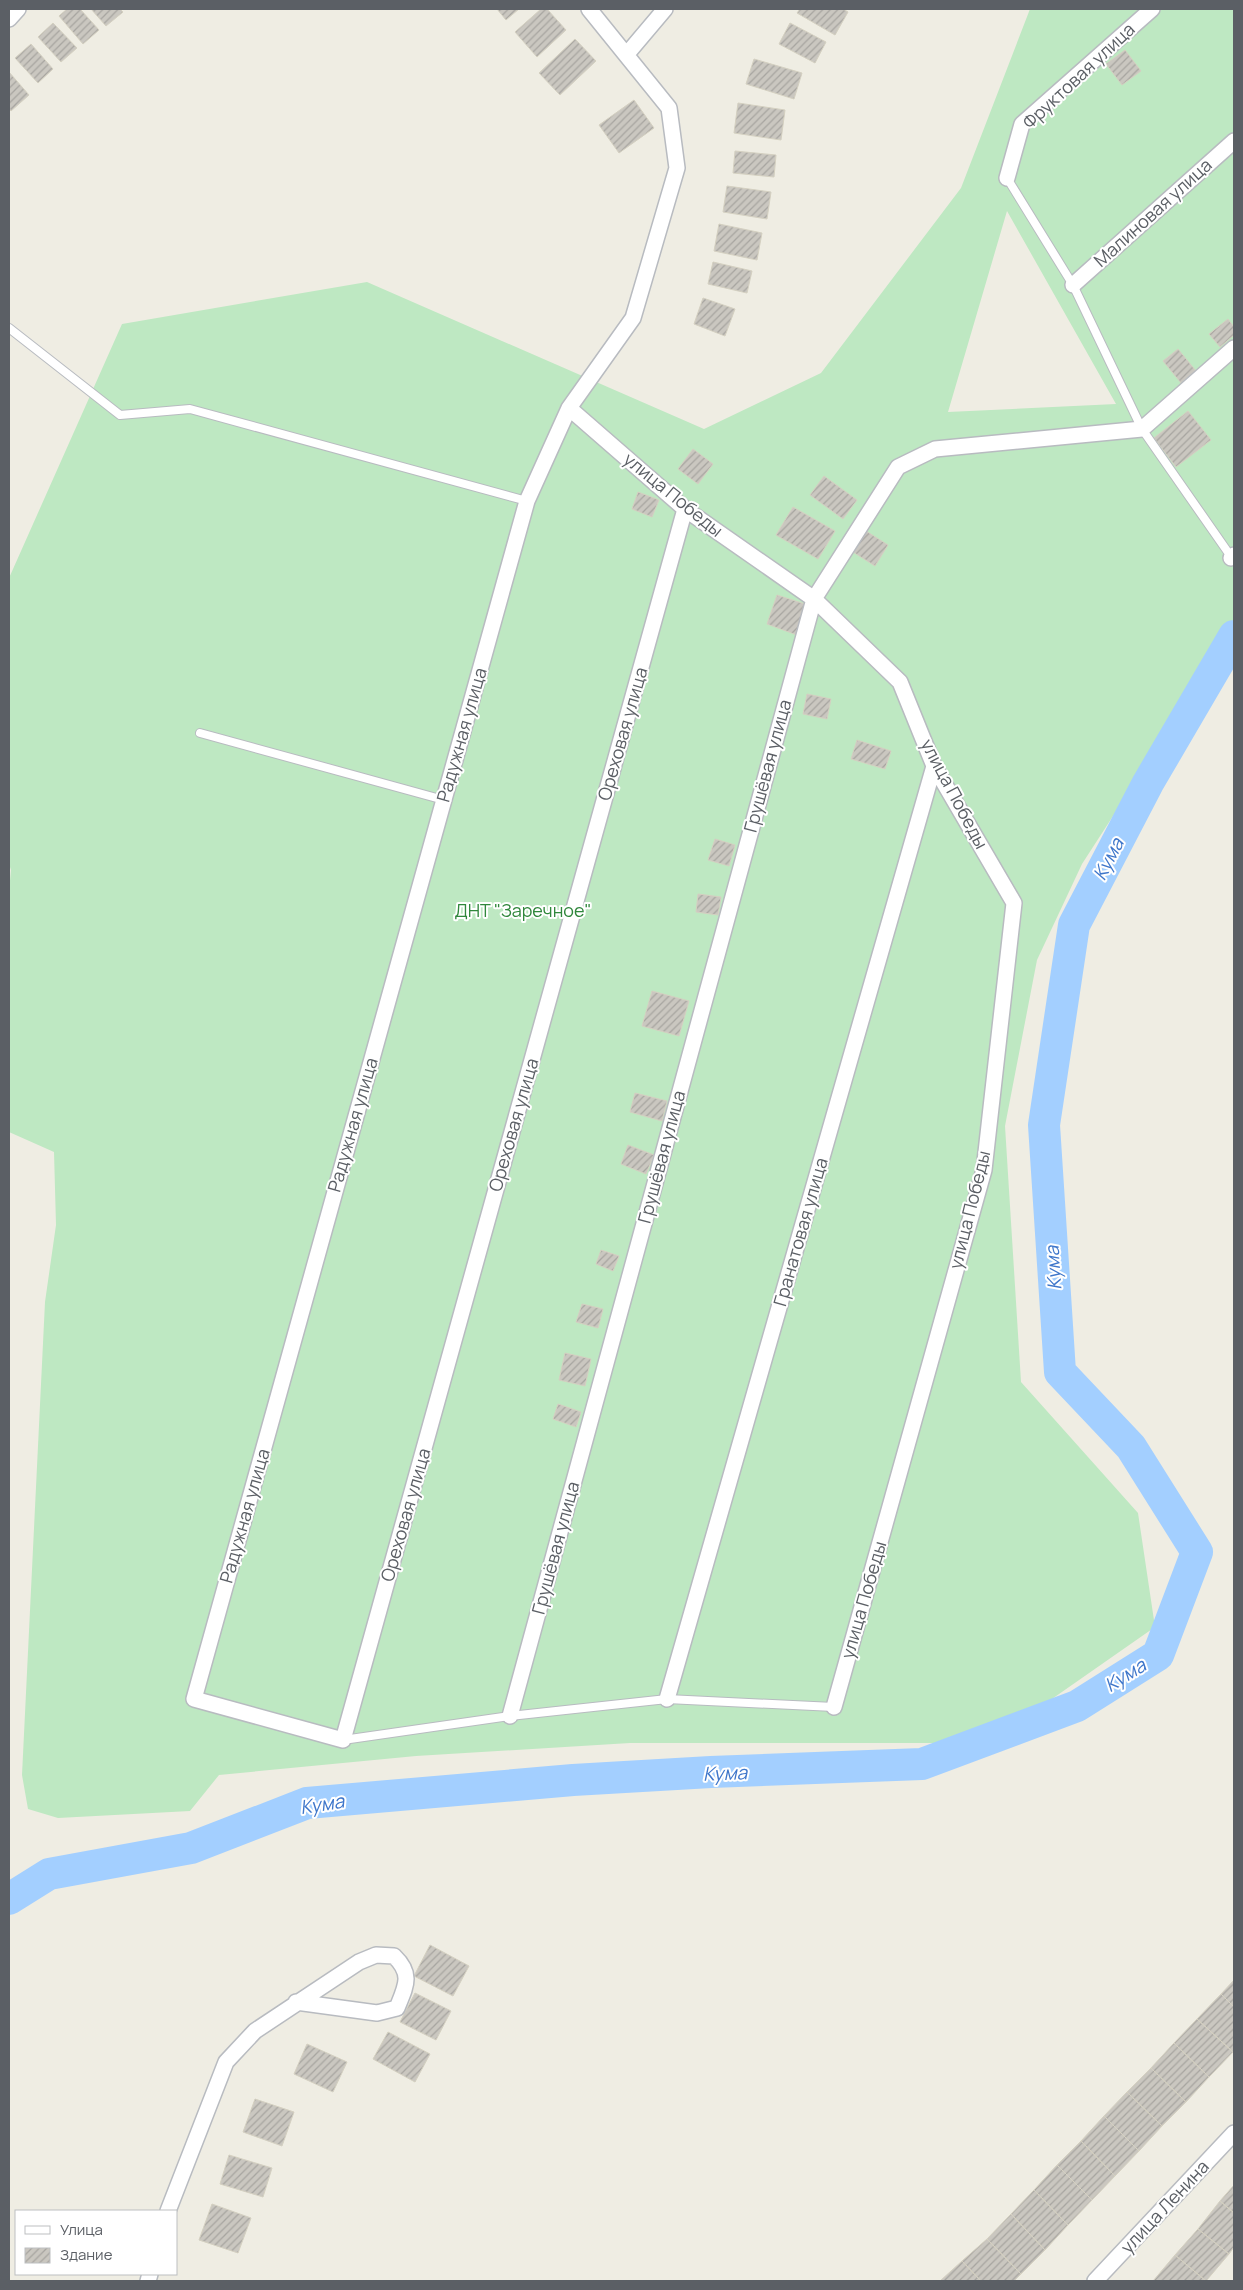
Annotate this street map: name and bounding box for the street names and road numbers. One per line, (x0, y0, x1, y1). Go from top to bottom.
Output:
street label: Фруктовая улица (1017, 17, 1140, 134)
street label: Малиновая улица (1088, 153, 1216, 272)
street label: улица Победы (619, 447, 728, 542)
street label: Ореховая улица (592, 664, 653, 803)
street label: Радужная улица (430, 665, 492, 805)
street label: Грушёвая улица (738, 697, 796, 835)
street label: улица Победы (916, 734, 994, 853)
street label: Радужная улица (321, 1055, 383, 1195)
street label: Ореховая улица (483, 1055, 544, 1194)
street label: Грушёвая улица (632, 1088, 690, 1226)
street label: улица Победы (943, 1148, 995, 1272)
street label: Гранатовая улица (767, 1155, 833, 1309)
street label: Ореховая улица (375, 1445, 436, 1584)
street label: Радужная улица (213, 1446, 275, 1586)
street label: Грушёвая улица (526, 1479, 584, 1617)
street label: улица Победы (835, 1538, 891, 1661)
street label: улица Ленина (1115, 2155, 1214, 2258)

